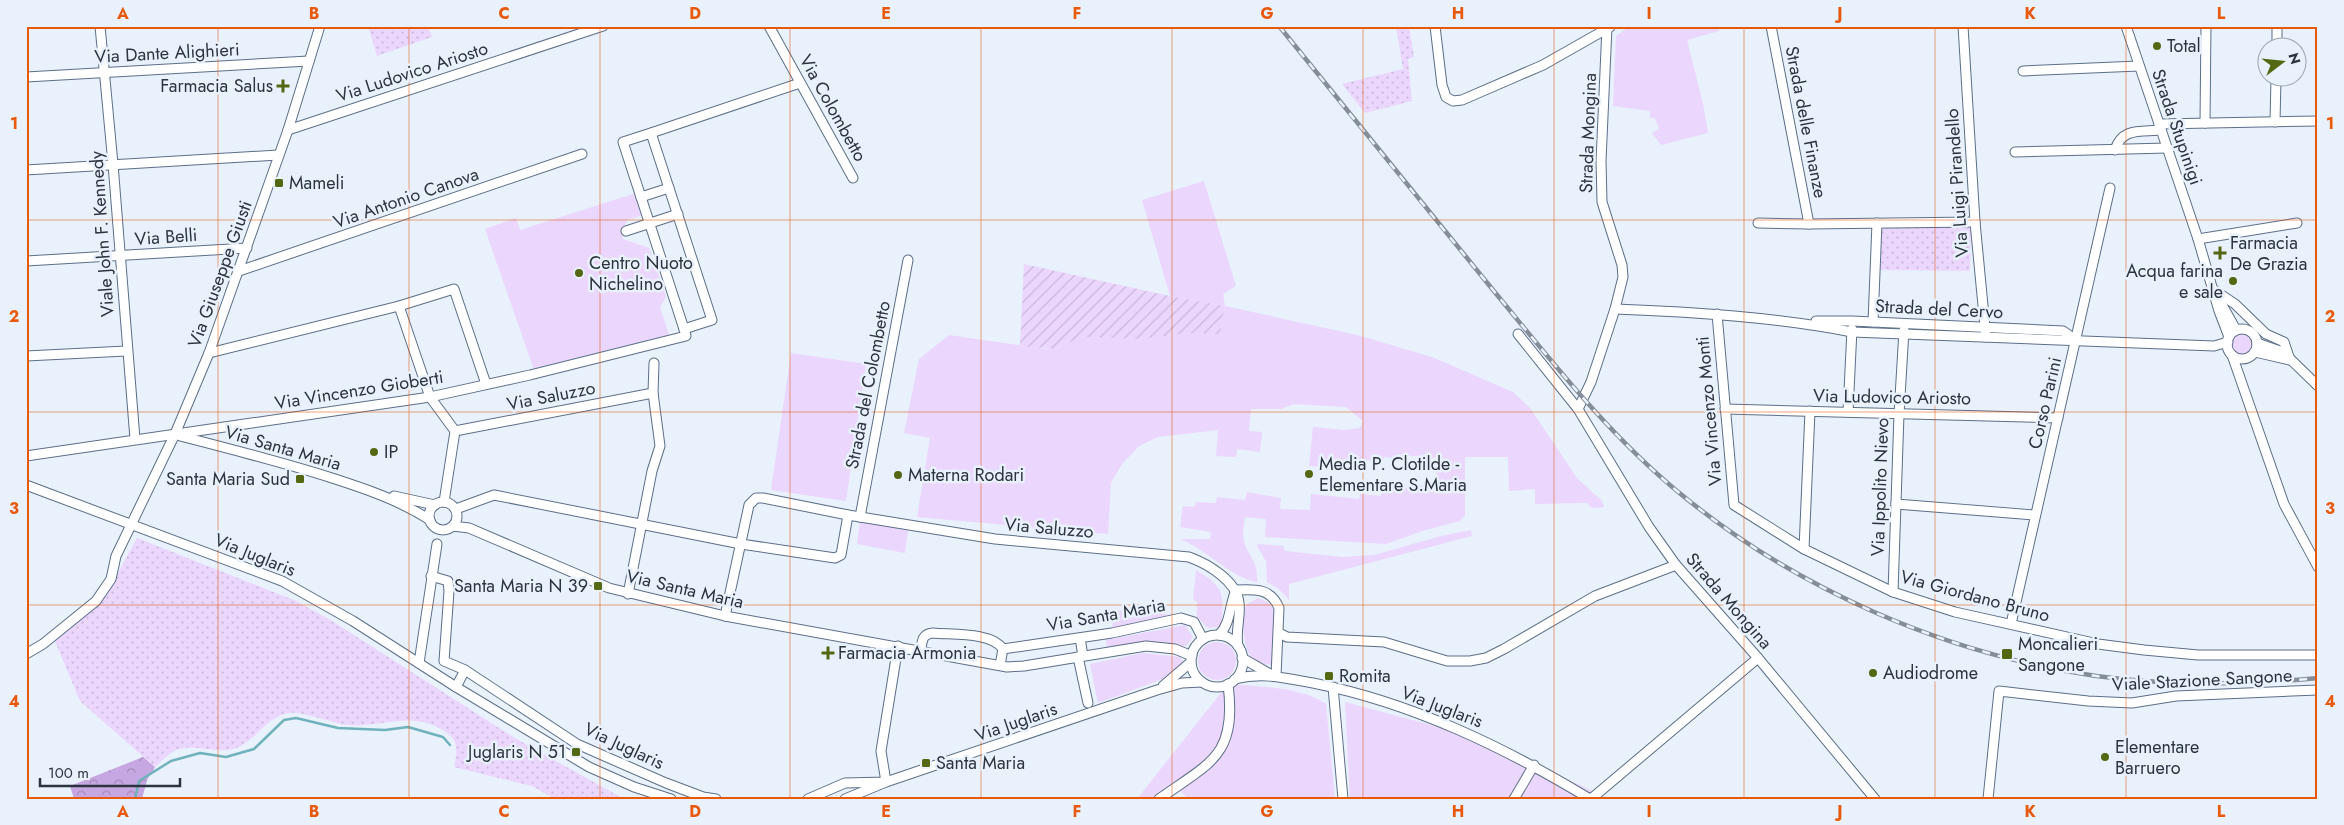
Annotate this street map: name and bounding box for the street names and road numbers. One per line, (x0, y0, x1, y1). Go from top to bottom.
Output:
street label: Via Ludovico Ariosto (333, 35, 491, 109)
street label: Via Dante Alighieri (94, 36, 240, 70)
street label: Strada delle Finanze (1779, 44, 1833, 200)
street label: Via Colombetto (793, 50, 873, 166)
street label: Strada Stupinigi (2145, 66, 2209, 188)
street label: Strada Mongina (1573, 72, 1603, 194)
street label: Via Luigi Pirandello (1939, 107, 1975, 258)
street label: Viale John F. Kennedy (83, 150, 121, 318)
street label: Via Antonio Canova (330, 161, 482, 235)
street label: Via Giuseppe Giusti (181, 197, 259, 351)
street label: Via Belli (134, 222, 198, 252)
street label: Strada del Cervo (1874, 293, 2004, 325)
street label: Strada del Colombetto (839, 299, 897, 471)
street label: Via Vincenzo Monti (1690, 335, 1728, 487)
street label: Corso Parini (2022, 354, 2068, 452)
street label: Via Vincenzo Gioberti (273, 364, 445, 416)
street label: Via Saluzzo (505, 375, 598, 417)
street label: Via Ludovico Ariosto (1813, 383, 1971, 411)
street label: Via Ippolito Nievo (1865, 417, 1895, 557)
street label: Via Santa Maria (222, 419, 344, 477)
street label: Via Saluzzo (1003, 511, 1095, 545)
street label: Via Juglaris (210, 527, 300, 583)
street label: Strada Mongina (1680, 547, 1778, 655)
street label: Via Santa Maria (624, 563, 746, 615)
street label: Via Giordano Bruno (1897, 564, 2053, 629)
street label: Via Santa Maria (1045, 592, 1167, 638)
street label: Viale Stazione Sangone (2111, 662, 2293, 698)
street label: Via Juglaris (1397, 680, 1487, 734)
street label: Via Juglaris (971, 696, 1061, 748)
street label: Via Juglaris (580, 716, 668, 776)

